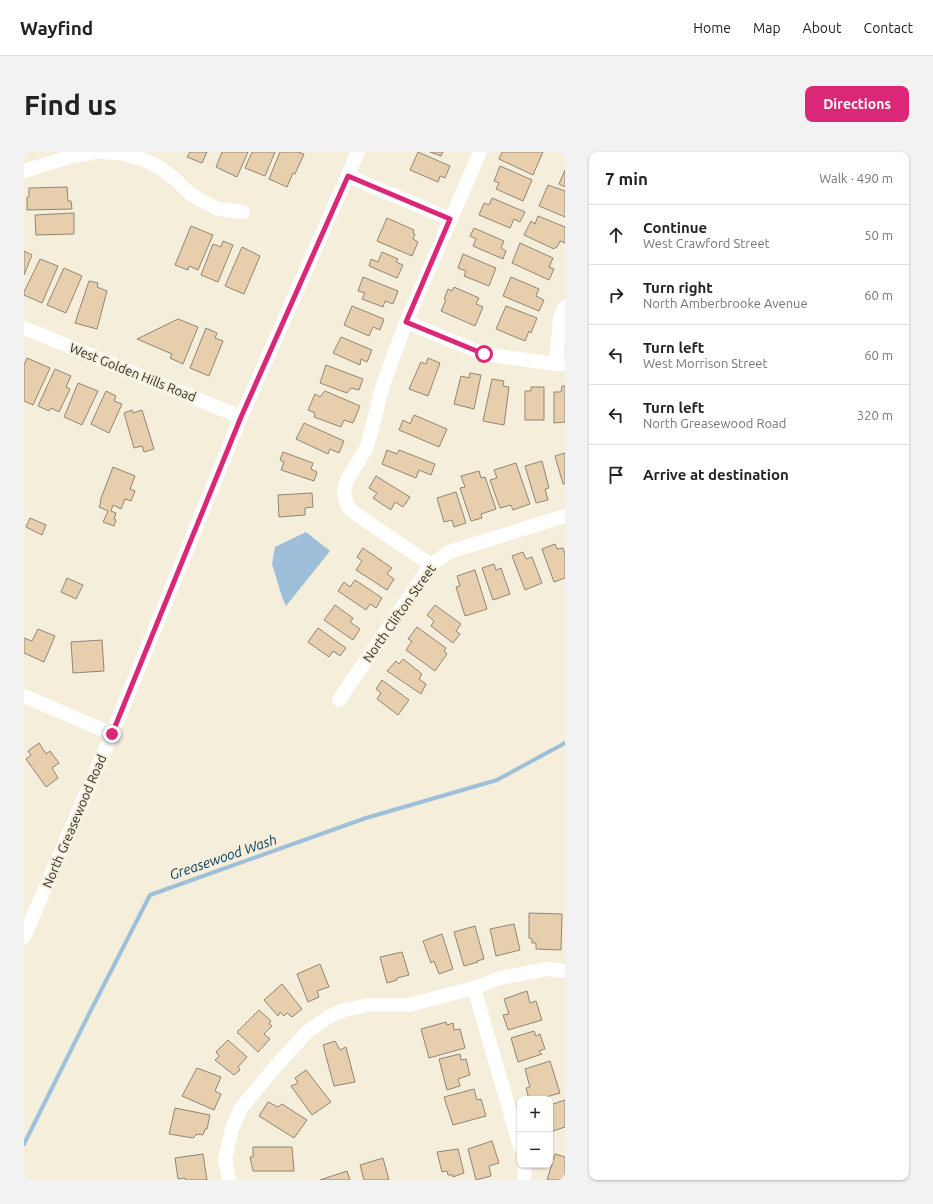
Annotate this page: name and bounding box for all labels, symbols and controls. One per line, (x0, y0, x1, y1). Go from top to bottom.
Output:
text: Wayfind (20, 17, 93, 39)
text: Home (693, 20, 731, 36)
text: Map (753, 20, 781, 36)
text: About (803, 20, 842, 36)
text: Contact (864, 20, 913, 36)
button: Directions (805, 86, 909, 122)
text: Find us (24, 89, 117, 120)
text: 7 min (605, 169, 648, 188)
text: Walk · 490 m (819, 171, 893, 185)
text: Continue (643, 219, 707, 236)
icon: ahead (605, 224, 627, 246)
text: 50 m (864, 228, 893, 242)
text: West Crawford Street (643, 236, 770, 250)
text: Turn right (643, 279, 713, 296)
icon: right (605, 284, 627, 306)
text: 60 m (864, 288, 893, 302)
text: North Amberbrooke Avenue (643, 296, 808, 310)
text: Turn left (643, 339, 704, 356)
street label: West Golden Hills Road (68, 340, 198, 404)
icon: left (605, 344, 627, 366)
route start (475, 345, 493, 363)
text: 60 m (864, 348, 893, 362)
text: West Morrison Street (643, 356, 768, 370)
text: Turn left (643, 399, 704, 416)
icon: left (605, 404, 627, 426)
text: 320 m (857, 408, 893, 422)
text: North Greasewood Road (643, 416, 786, 430)
icon: arrive (605, 464, 627, 486)
text: Arrive at destination (643, 466, 789, 483)
street label: North Clifton Street (360, 561, 438, 665)
route end (103, 725, 121, 743)
street label: North Greasewood Road (40, 752, 108, 890)
water label: Greasewood Wash (167, 831, 279, 883)
map controls (517, 1096, 553, 1168)
button: + (517, 1096, 553, 1132)
button: − (517, 1132, 553, 1168)

